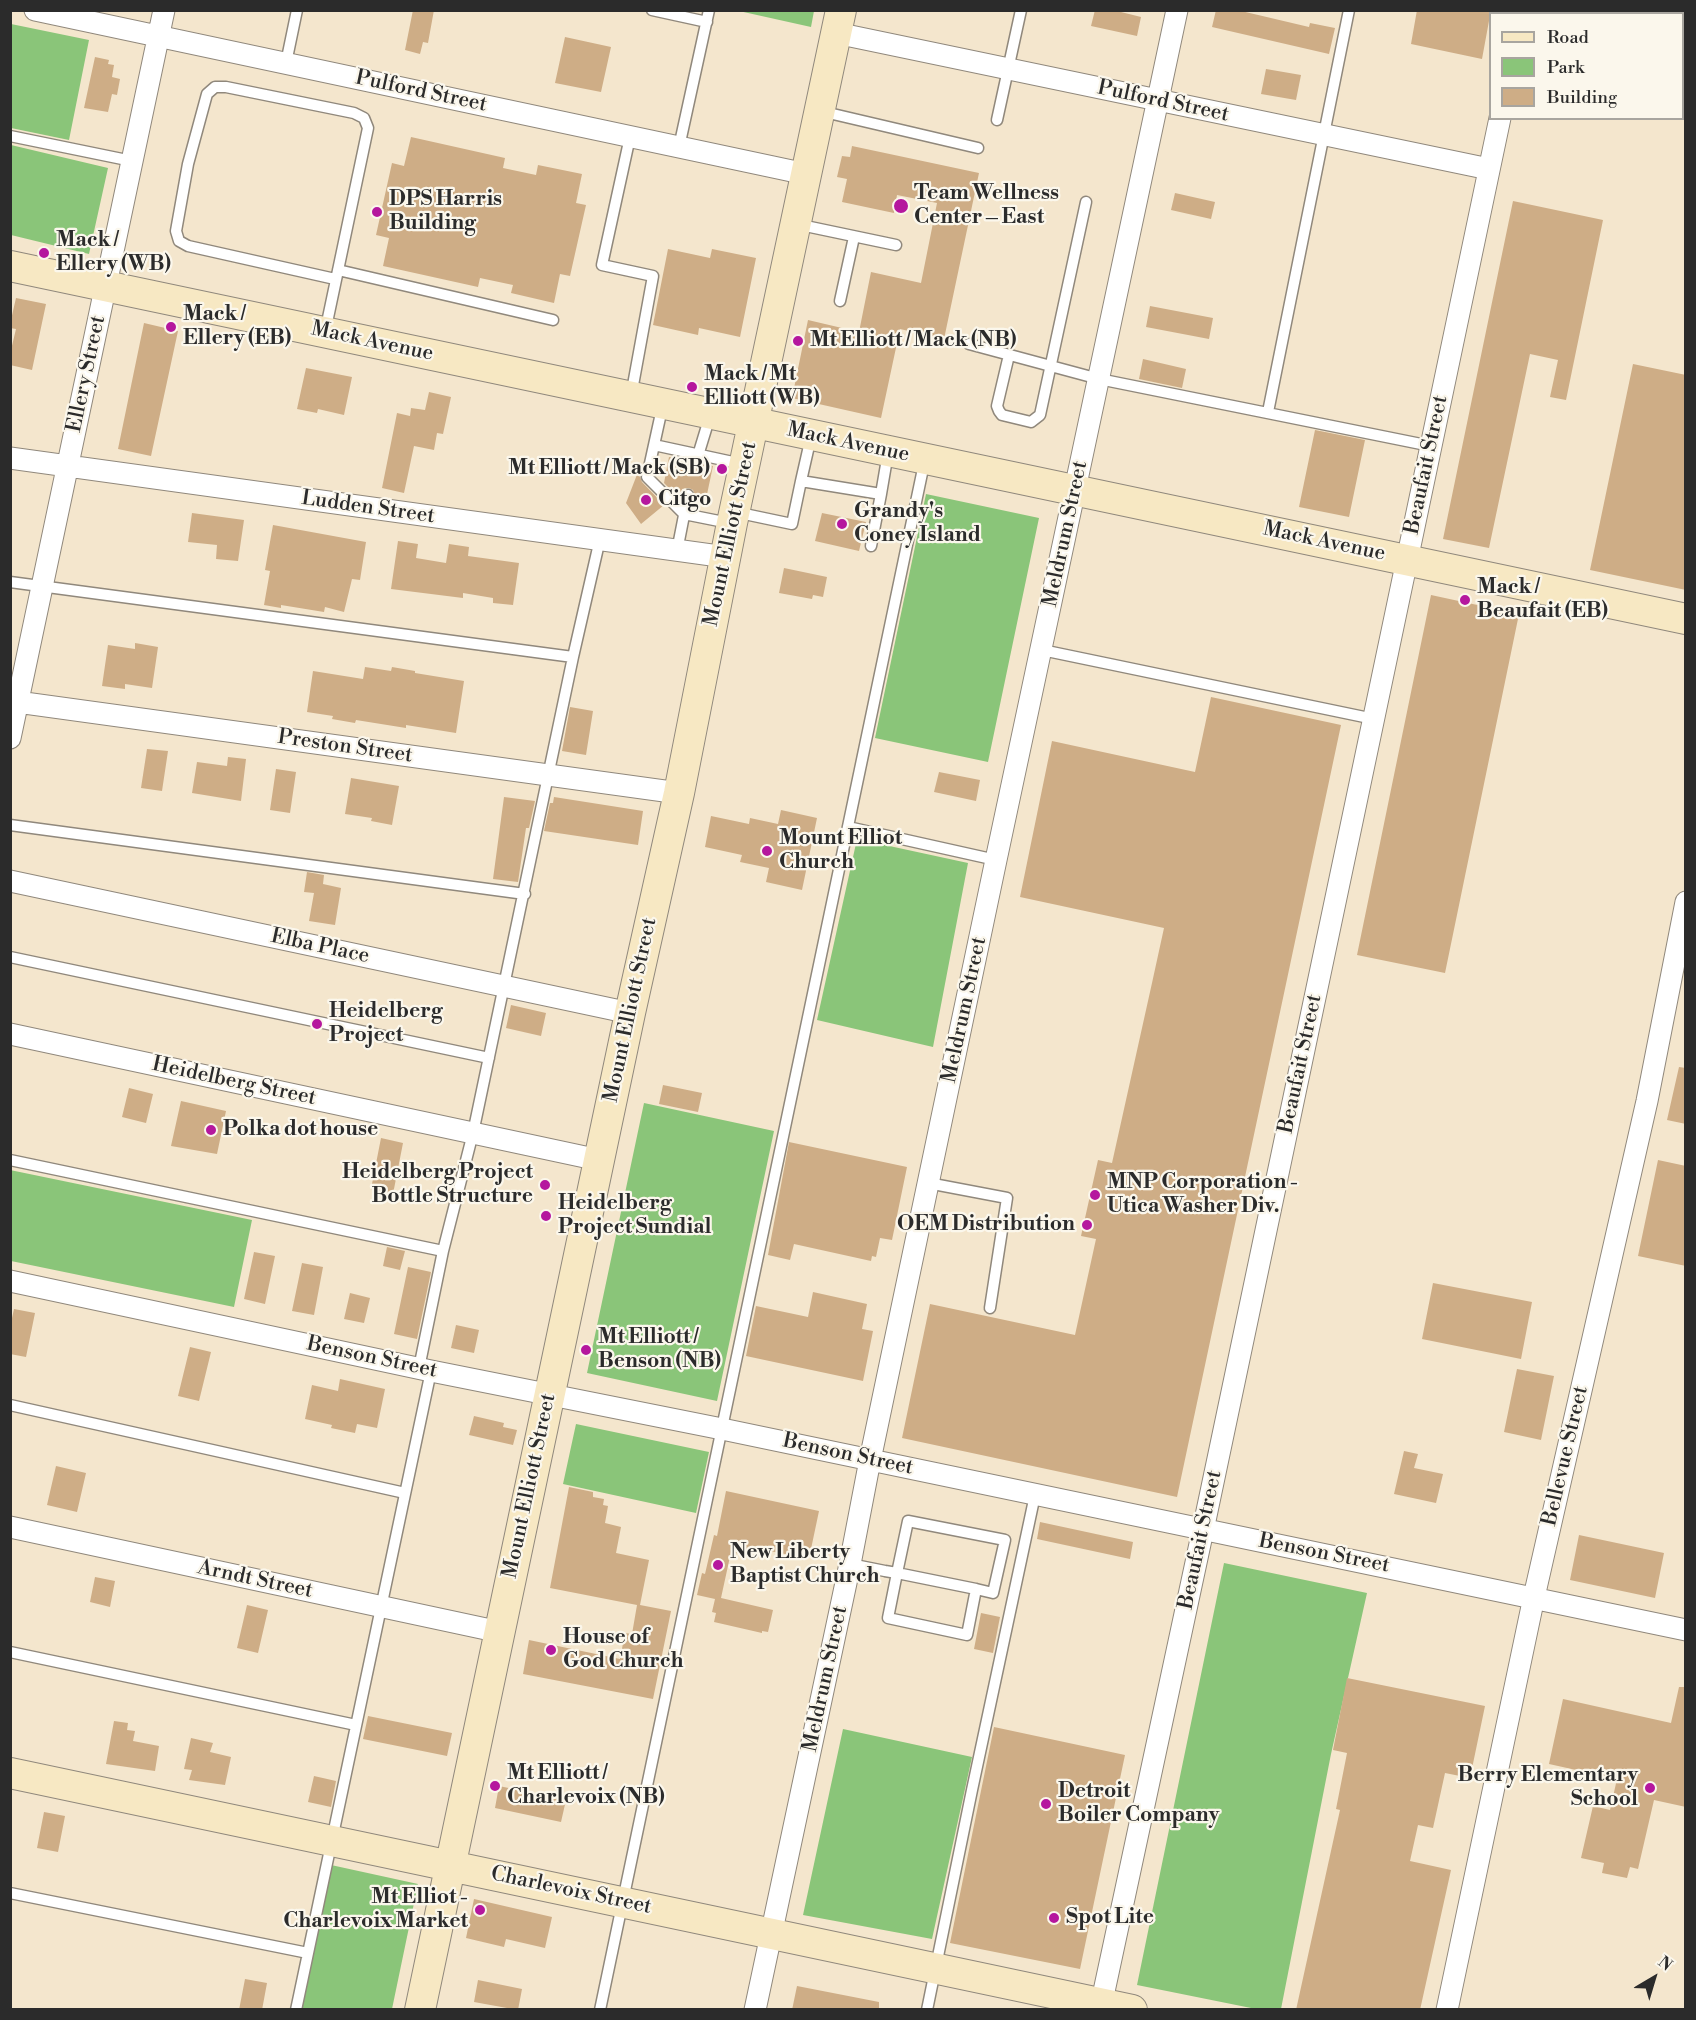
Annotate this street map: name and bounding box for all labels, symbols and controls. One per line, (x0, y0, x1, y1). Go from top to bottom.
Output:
legend (1489, 12, 1684, 120)
text: Road (1547, 26, 1589, 49)
text: Park (1547, 56, 1584, 79)
street label: Pulford Street (353, 66, 489, 118)
street label: Pulford Street (1095, 76, 1231, 128)
text: Building (1547, 86, 1617, 109)
place label: Team Wellness Center – East (914, 181, 1059, 231)
place label: DPS Harris Building (389, 187, 502, 237)
marker: Team Wellness Center – East (892, 197, 910, 215)
marker: DPS Harris Building (370, 205, 384, 219)
place label: Mack / Ellery (WB) (56, 228, 171, 278)
marker: Mack / Ellery (WB) (37, 246, 51, 260)
place label: Mack / Ellery (EB) (183, 302, 291, 352)
street label: Ellery Street (62, 313, 112, 435)
street label: Mack Avenue (309, 317, 435, 367)
marker: Mack / Ellery (EB) (164, 320, 178, 334)
place label: Mt Elliott / Mack (NB) (810, 328, 1016, 354)
marker: Mt Elliott / Mack (NB) (791, 334, 805, 348)
place label: Mack / Mt Elliott (WB) (704, 362, 820, 412)
marker: Mack / Mt Elliott (WB) (685, 380, 699, 394)
street label: Beaufait Street (1400, 393, 1454, 537)
street label: Mack Avenue (785, 418, 911, 468)
street label: Mount Elliott Street (699, 439, 763, 629)
place label: Mt Elliott / Mack (SB) (508, 456, 710, 482)
street label: Meldrum Street (1038, 459, 1094, 609)
marker: Mt Elliott / Mack (SB) (715, 462, 729, 476)
street label: Ludden Street (300, 486, 436, 530)
place label: Citgo (658, 487, 711, 513)
marker: Citgo (639, 493, 653, 507)
place label: Grandy's Coney Island (854, 499, 981, 549)
marker: Grandy's Coney Island (835, 517, 849, 531)
street label: Mack Avenue (1261, 517, 1387, 567)
place label: Mack / Beaufait (EB) (1477, 575, 1608, 625)
marker: Mack / Beaufait (EB) (1458, 593, 1472, 607)
street label: Preston Street (276, 725, 414, 769)
place label: Mount Elliot Church (779, 826, 902, 876)
marker: Mount Elliot Church (760, 844, 774, 858)
street label: Mount Elliott Street (599, 915, 663, 1105)
street label: Elba Place (268, 924, 372, 970)
street label: Meldrum Street (937, 935, 993, 1085)
street label: Beaufait Street (1274, 992, 1328, 1136)
place label: Heidelberg Project (329, 999, 443, 1049)
marker: Heidelberg Project (310, 1017, 324, 1031)
street label: Heidelberg Street (150, 1052, 318, 1112)
place label: Polka dot house (223, 1117, 378, 1143)
marker: Polka dot house (204, 1123, 218, 1137)
place label: Heidelberg Project Bottle Structure (342, 1160, 533, 1210)
place label: MNP Corporation - Utica Washer Div. (1107, 1170, 1298, 1220)
marker: Heidelberg Project Bottle Structure (538, 1178, 552, 1192)
marker: MNP Corporation - Utica Washer Div. (1088, 1188, 1102, 1202)
place label: Heidelberg Project Sundial (558, 1191, 711, 1241)
marker: Heidelberg Project Sundial (539, 1209, 553, 1223)
place label: OEM Distribution (897, 1212, 1075, 1238)
marker: OEM Distribution (1080, 1218, 1094, 1232)
place label: Mt Elliott / Benson (NB) (598, 1325, 721, 1375)
street label: Benson Street (304, 1332, 440, 1384)
marker: Mt Elliott / Benson (NB) (579, 1343, 593, 1357)
street label: Bellevue Street (1538, 1384, 1594, 1528)
street label: Mount Elliott Street (498, 1391, 562, 1581)
street label: Benson Street (780, 1429, 916, 1481)
street label: Beaufait Street (1174, 1468, 1228, 1612)
street label: Benson Street (1256, 1529, 1392, 1579)
place label: New Liberty Baptist Church (730, 1540, 879, 1590)
street label: Arndt Street (195, 1556, 315, 1604)
marker: New Liberty Baptist Church (711, 1558, 725, 1572)
street label: Meldrum Street (798, 1604, 854, 1754)
place label: House of God Church (563, 1625, 684, 1675)
marker: House of God Church (544, 1643, 558, 1657)
place label: Mt Elliott / Charlevoix (NB) (507, 1761, 665, 1811)
place label: Berry Elementary School (1458, 1763, 1638, 1813)
marker: Mt Elliott / Charlevoix (NB) (488, 1779, 502, 1793)
place label: Detroit Boiler Company (1058, 1779, 1219, 1829)
marker: Berry Elementary School (1643, 1781, 1657, 1795)
marker: Detroit Boiler Company (1039, 1797, 1053, 1811)
street label: Charlevoix Street (488, 1862, 654, 1920)
place label: Mt Elliot - Charlevoix Market (283, 1885, 468, 1935)
marker: Mt Elliot - Charlevoix Market (473, 1903, 487, 1917)
place label: Spot Lite (1066, 1905, 1154, 1931)
marker: Spot Lite (1047, 1911, 1061, 1925)
north arrow (1624, 1948, 1684, 2008)
text: N (1654, 1952, 1676, 1976)

